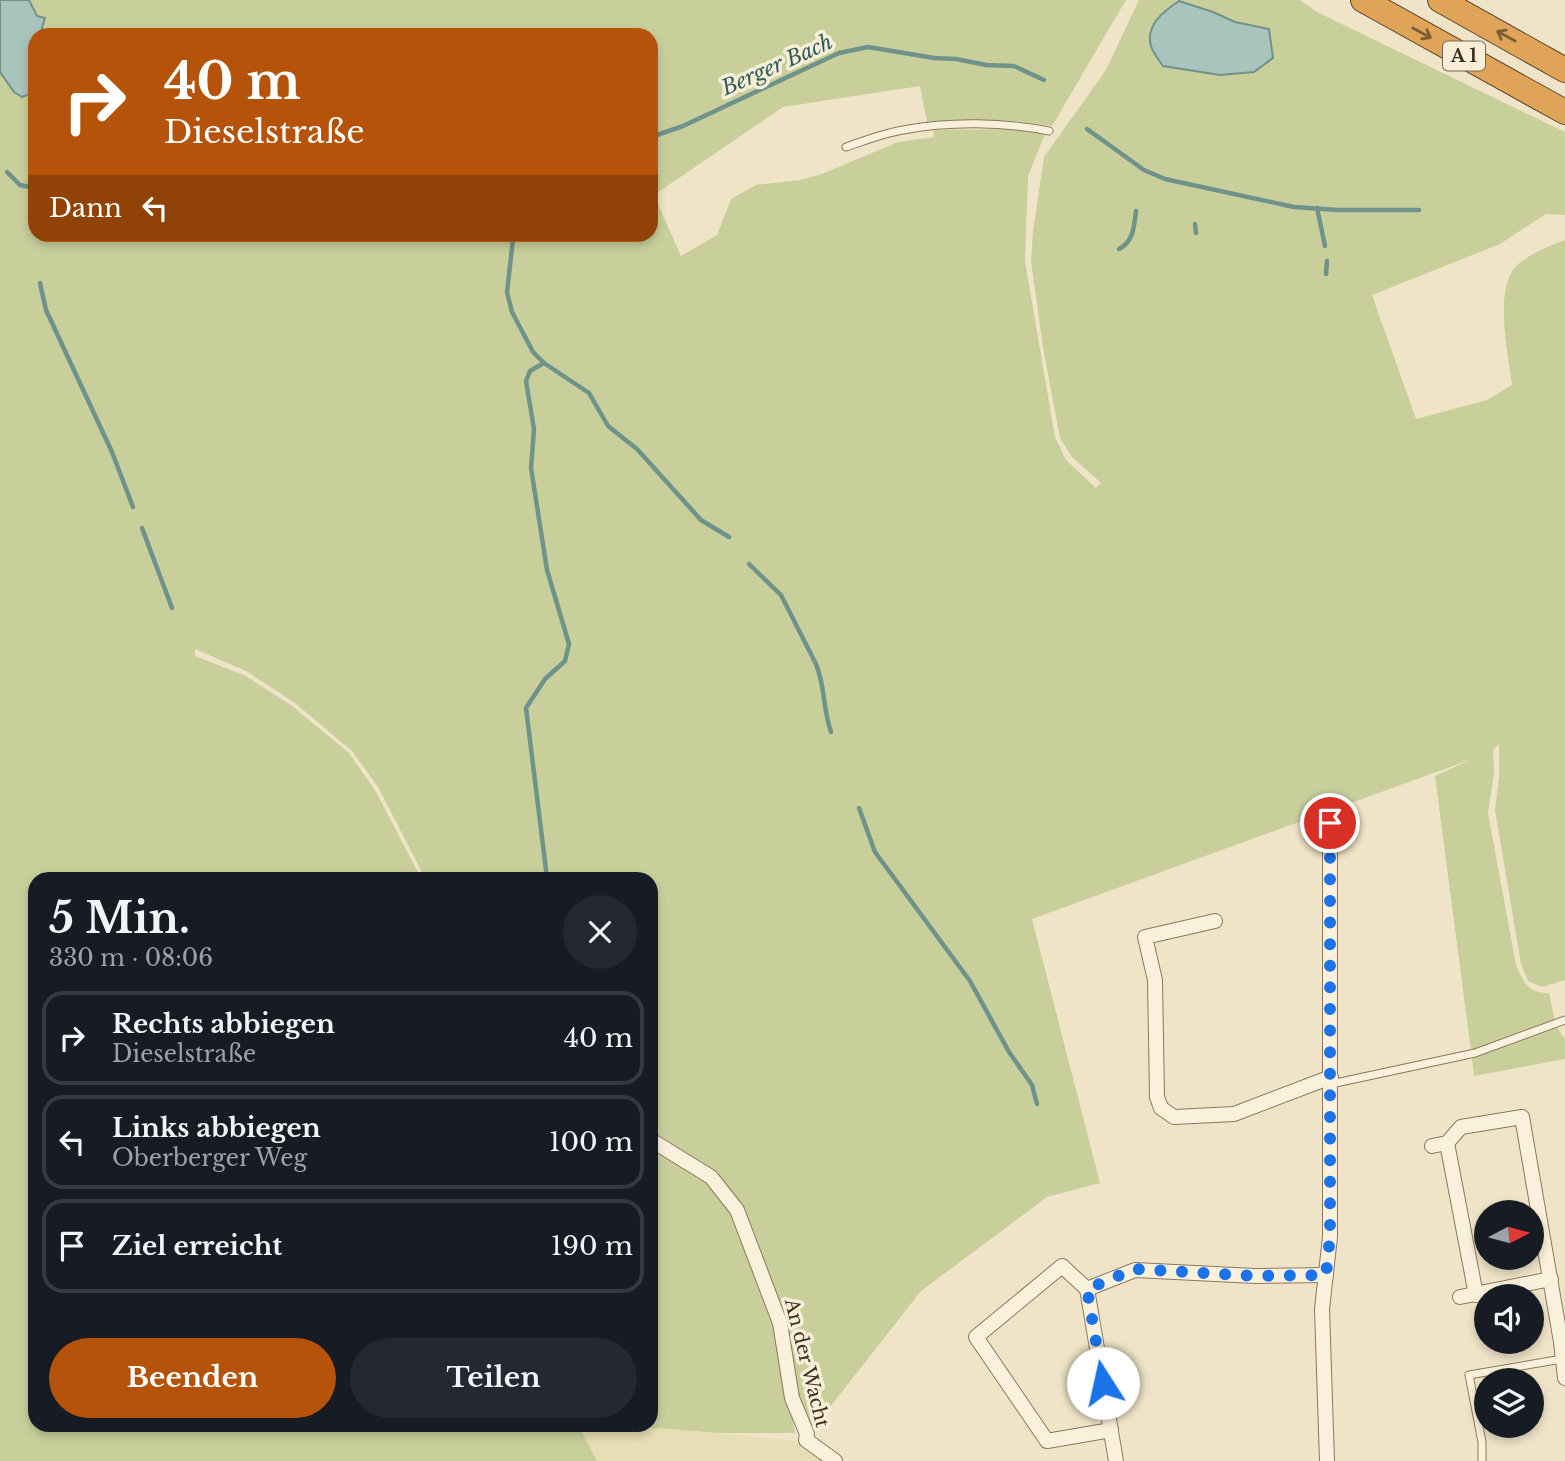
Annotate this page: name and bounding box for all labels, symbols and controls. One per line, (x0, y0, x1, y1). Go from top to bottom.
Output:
one-way arrow (1412, 26, 1432, 40)
water label: Berger Bach (716, 29, 837, 102)
one-way arrow (1496, 29, 1516, 43)
road number: A 1 (1443, 42, 1485, 70)
text: 40 m (164, 51, 301, 112)
icon: right (49, 56, 140, 147)
text: Dieselstraße (164, 112, 365, 152)
icon: left (136, 189, 174, 227)
text: Dann (49, 192, 122, 224)
pin (1300, 793, 1360, 853)
icon: arrive (1311, 804, 1349, 842)
text: 5 Min. (49, 892, 190, 944)
button: close (563, 895, 637, 969)
text: 330 m · 08:06 (49, 944, 213, 972)
text: Rechts abbiegen (112, 1008, 335, 1040)
icon: right (53, 1019, 91, 1057)
text: 40 m (564, 1022, 633, 1054)
text: Dieselstraße (112, 1040, 256, 1068)
text: Links abbiegen (112, 1112, 321, 1144)
icon: left (53, 1123, 91, 1161)
text: 100 m (549, 1126, 633, 1158)
text: Oberberger Weg (112, 1144, 307, 1172)
north arrow (1474, 1200, 1544, 1270)
map controls (1474, 1200, 1544, 1438)
icon: arrive (53, 1227, 91, 1265)
text: Ziel erreicht (112, 1230, 282, 1262)
text: 190 m (551, 1230, 633, 1262)
button: sound (1474, 1284, 1544, 1354)
street label: An der Wacht (780, 1295, 834, 1431)
button: Beenden (49, 1338, 336, 1418)
button: Teilen (350, 1338, 637, 1418)
position arrow (1066, 1346, 1140, 1420)
button: layers (1474, 1368, 1544, 1438)

